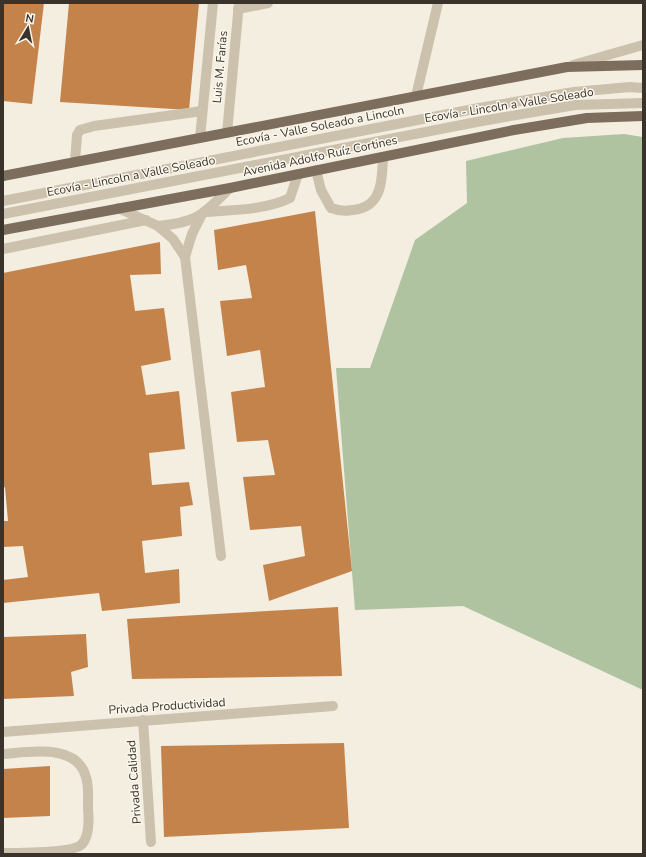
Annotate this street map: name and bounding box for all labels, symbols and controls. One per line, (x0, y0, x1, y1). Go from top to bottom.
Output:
north arrow (8, 8, 48, 48)
text: N (24, 11, 35, 27)
street label: Luis M. Farías (209, 30, 231, 104)
street label: Ecovía - Lincoln a Valle Soleado (423, 84, 595, 126)
street label: Ecovía - Valle Soleado a Lincoln (235, 102, 405, 150)
street label: Avenida Adolfo Ruíz Cortines (241, 132, 399, 180)
street label: Ecovía - Lincoln a Valle Soleado (46, 152, 217, 200)
street label: Privada Productividad (108, 694, 226, 718)
street label: Privada Calidad (123, 739, 145, 825)

